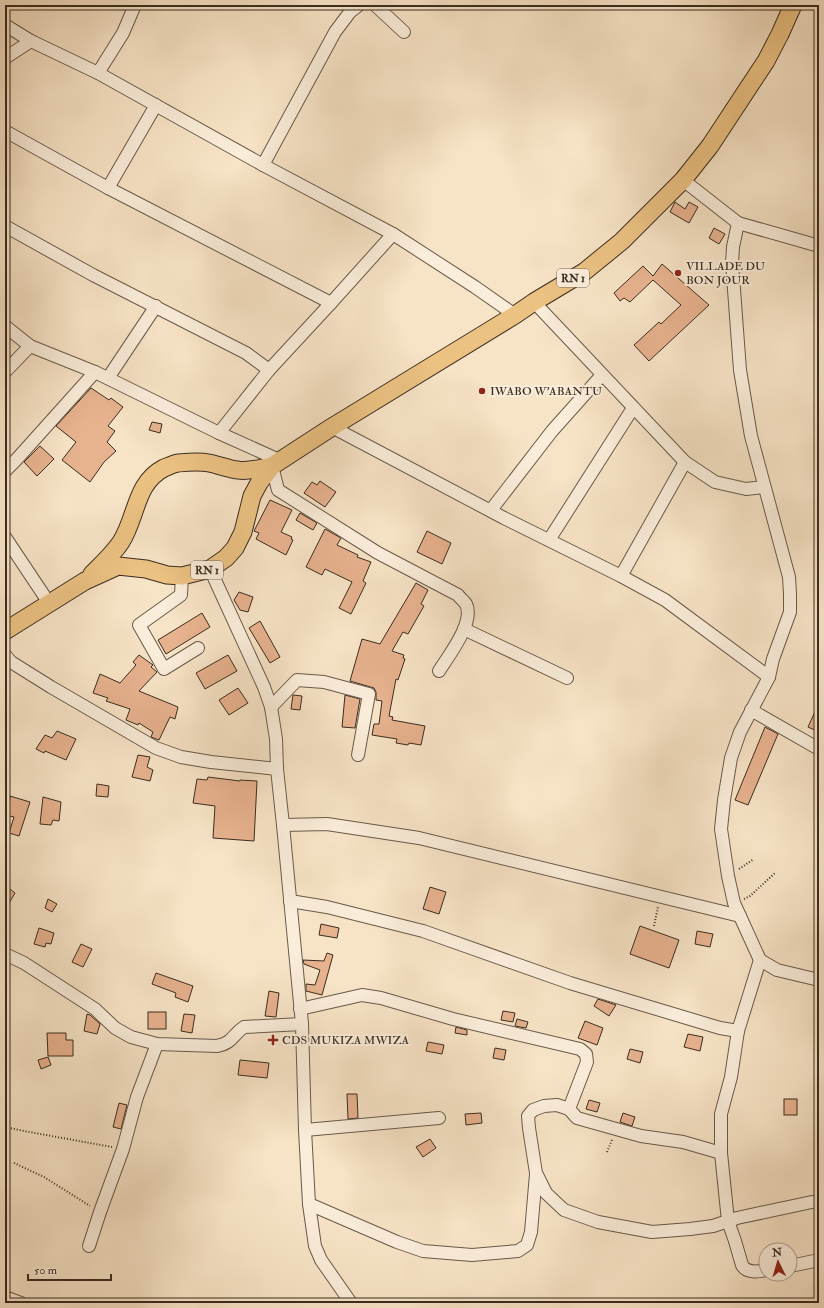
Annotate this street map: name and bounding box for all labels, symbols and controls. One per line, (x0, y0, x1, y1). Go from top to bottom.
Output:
place label: VILLADE DU BON JOUR (686, 259, 765, 288)
marker: VILLADE DU BON JOUR (673, 268, 683, 278)
road number: RN 1 (557, 269, 589, 287)
place label: IWABO W'ABANTU (490, 384, 602, 399)
marker: IWABO W'ABANTU (477, 386, 487, 396)
road number: RN 1 (191, 561, 223, 579)
place label: CDS MUKIZA MWIZA (282, 1033, 409, 1048)
marker: CDS MUKIZA MWIZA (267, 1034, 279, 1046)
north arrow (758, 1242, 798, 1282)
text: N (771, 1246, 784, 1260)
scale bar (28, 1256, 111, 1282)
text: 50 m (34, 1263, 58, 1278)

